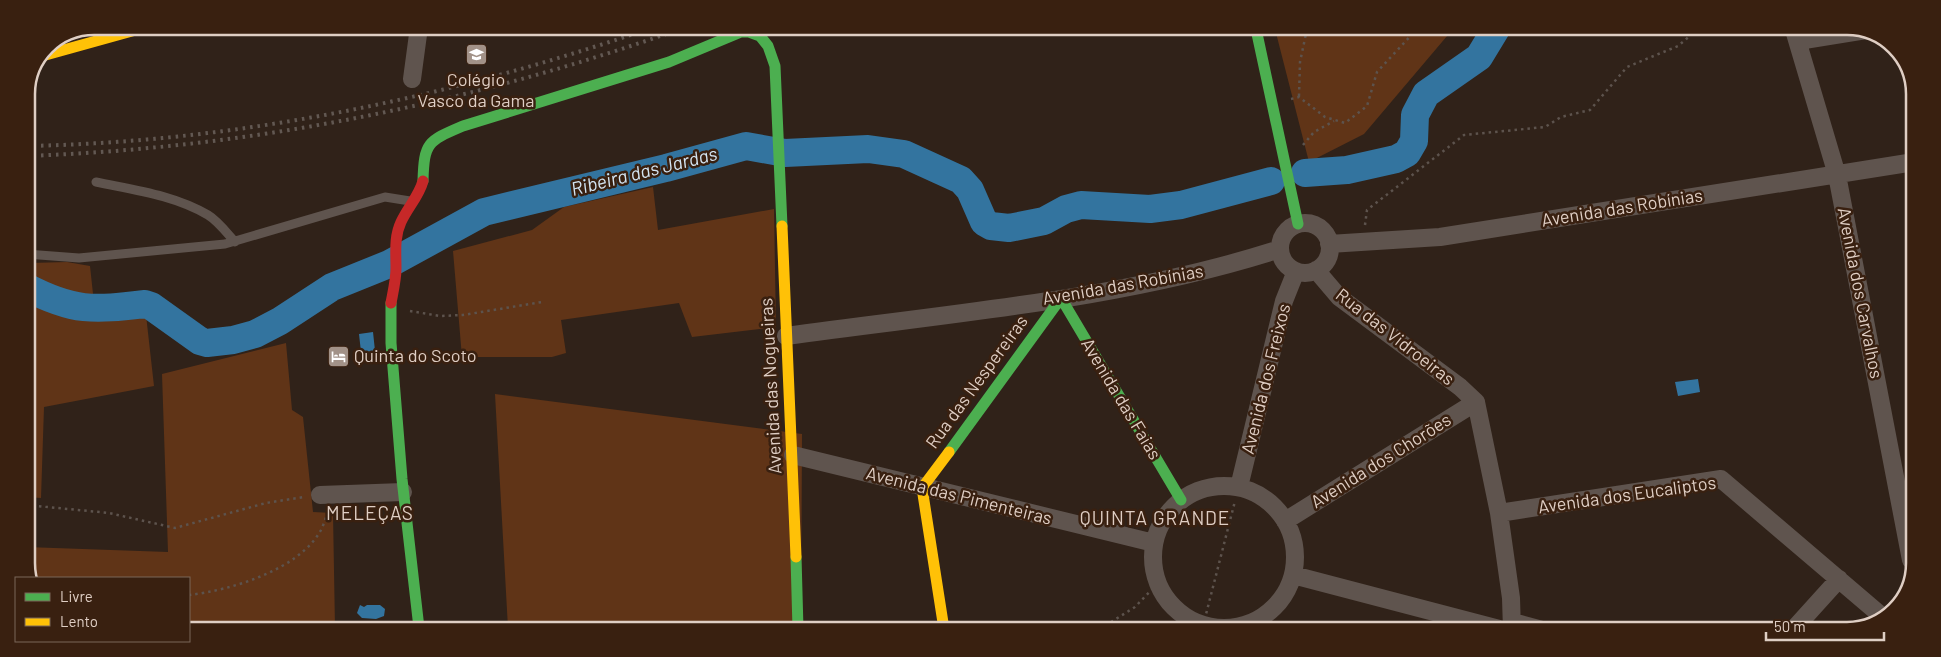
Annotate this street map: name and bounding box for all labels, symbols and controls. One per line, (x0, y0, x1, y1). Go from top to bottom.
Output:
school or university icon: Colégio Vasco da Gama (464, 43, 488, 67)
place label: Colégio Vasco da Gama (417, 68, 535, 111)
water label: Ribeira das Jardas (569, 141, 719, 200)
street label: Avenida das Robínias (1540, 183, 1704, 231)
street label: Avenida dos Carvalhos (1834, 205, 1888, 380)
street label: Avenida das Robínias (1041, 259, 1205, 309)
street label: Rua das Vidroeiras (1332, 283, 1459, 389)
street label: Avenida das Nogueiras (754, 297, 786, 475)
street label: Avenida dos Freixos (1236, 301, 1294, 456)
street label: Rua das Nespereiras (920, 310, 1032, 452)
street label: Avenida das Faias (1077, 334, 1167, 463)
hotel icon: Quinta do Scoto (326, 344, 350, 368)
place label: Quinta do Scoto (354, 344, 477, 366)
street label: Avenida dos Chorões (1306, 408, 1455, 512)
street label: Avenida das Pimenteiras (864, 461, 1054, 529)
street label: Avenida dos Eucaliptos (1536, 471, 1717, 517)
district label: MELEÇAS (326, 501, 414, 524)
district label: QUINTA GRANDE (1080, 506, 1230, 529)
legend (15, 577, 190, 642)
text: Livre (60, 587, 93, 605)
scale bar (1766, 610, 1884, 642)
text: Lento (60, 612, 98, 630)
text: 50 m (1774, 617, 1806, 635)

